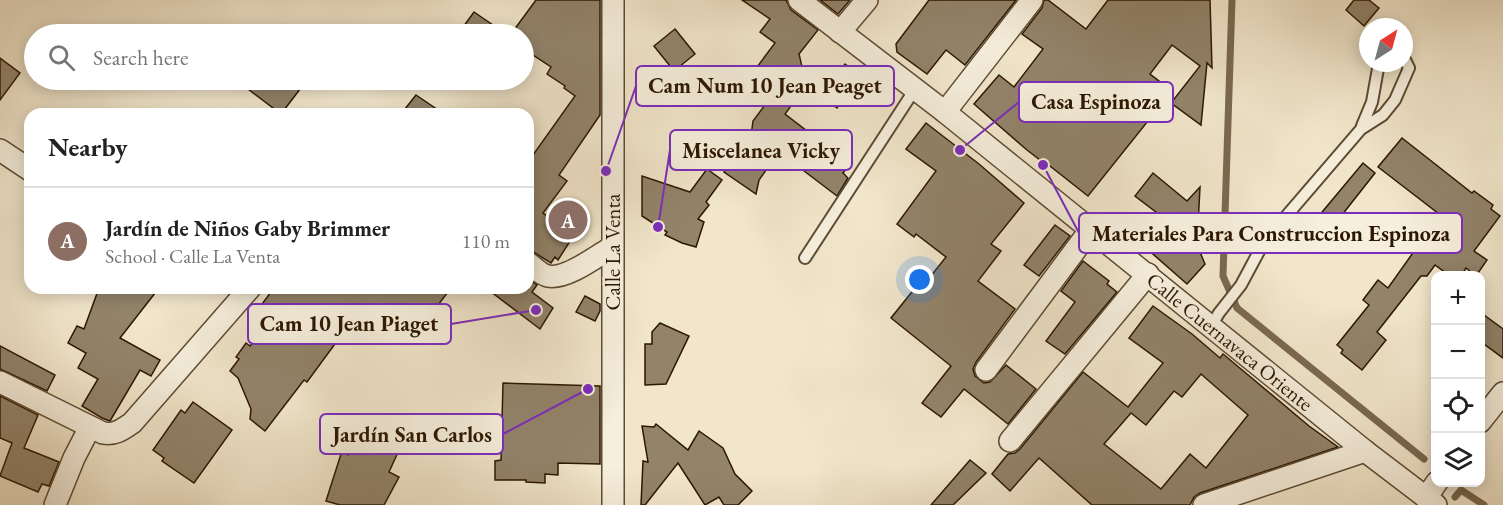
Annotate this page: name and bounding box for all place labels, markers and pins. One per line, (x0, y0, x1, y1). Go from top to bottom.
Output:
callout: Cam Num 10 Jean Peaget (636, 66, 894, 106)
callout: Casa Espinoza (1019, 82, 1173, 122)
callout: Miscelanea Vicky (670, 130, 852, 170)
pin: A (548, 198, 588, 242)
callout: Materiales Para Construccion Espinoza (1079, 213, 1462, 253)
callout: Cam 10 Jean Piaget (248, 304, 451, 344)
callout: Jardín San Carlos (320, 414, 503, 454)

